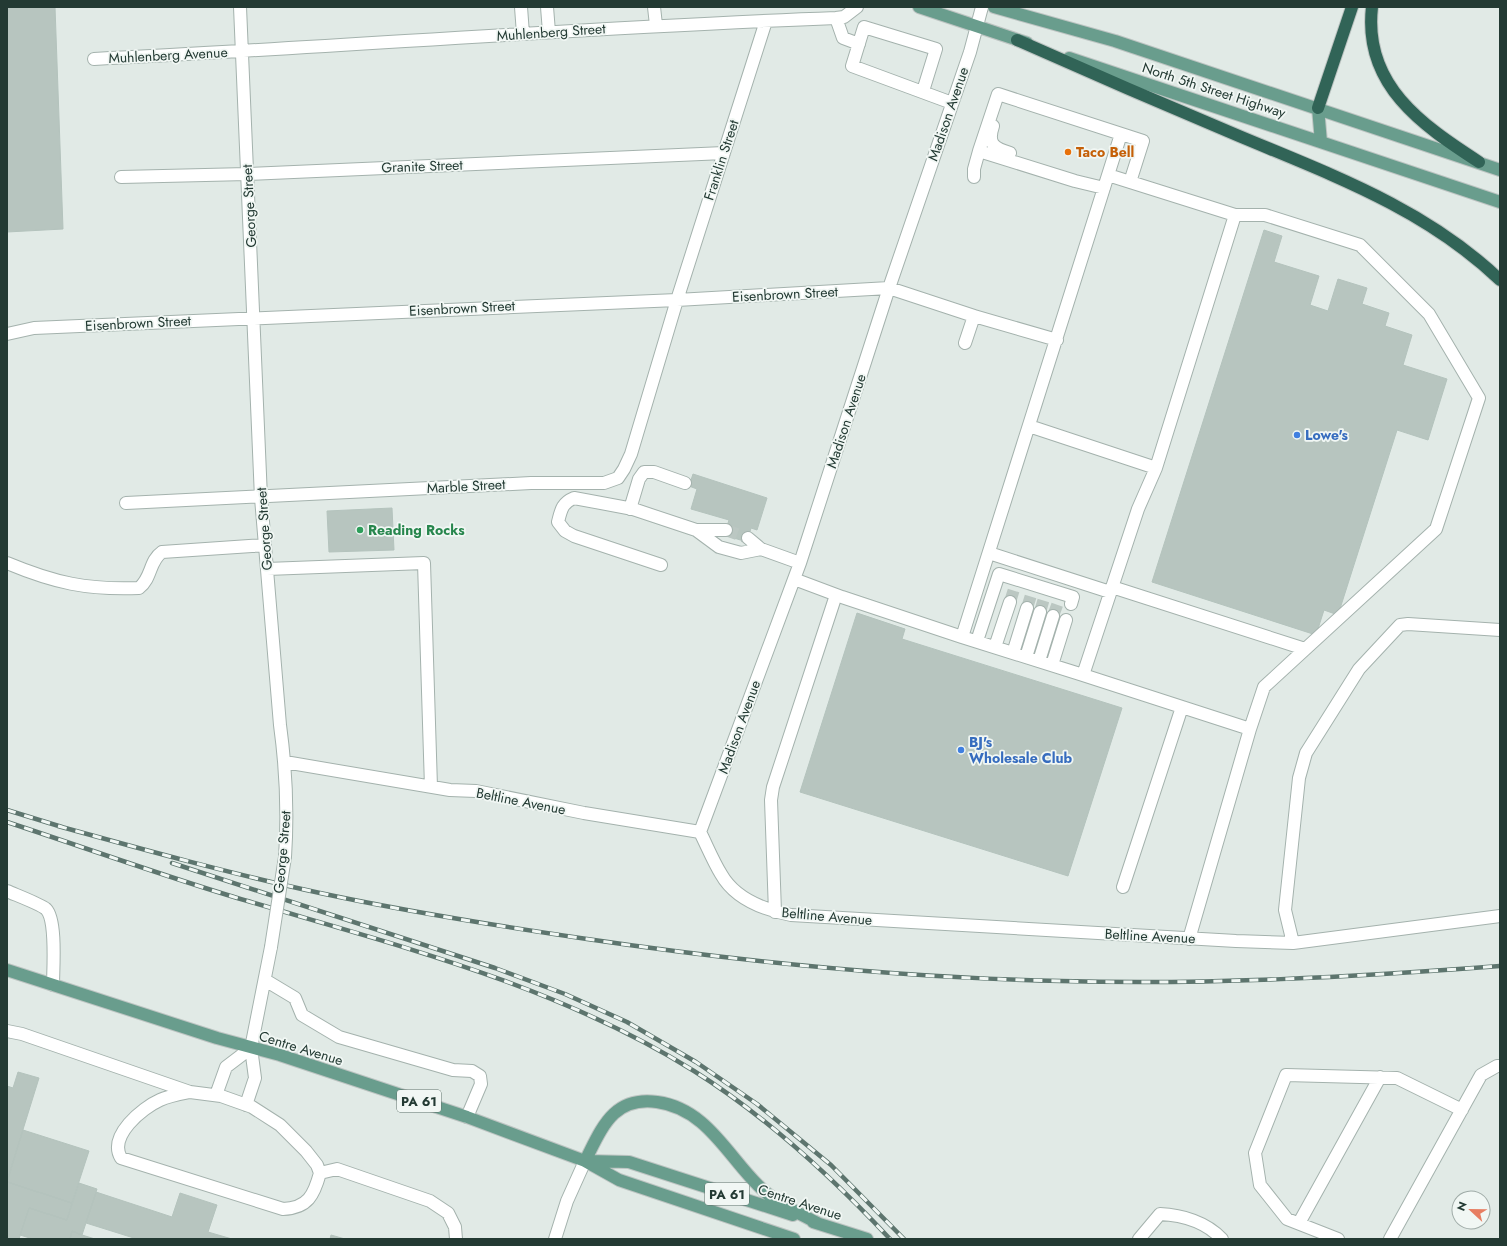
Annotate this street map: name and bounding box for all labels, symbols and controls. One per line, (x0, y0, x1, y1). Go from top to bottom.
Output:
street label: Muhlenberg Street (496, 18, 607, 46)
street label: Muhlenberg Avenue (108, 42, 228, 68)
street label: North 5th Street Highway (1140, 57, 1289, 123)
street label: Madison Avenue (923, 64, 973, 164)
street label: Franklin Street (699, 117, 744, 203)
place label: Taco Bell (1076, 142, 1134, 162)
marker: Taco Bell (1063, 147, 1073, 157)
street label: Granite Street (381, 155, 464, 177)
street label: George Street (237, 163, 261, 248)
street label: Eisenbrown Street (732, 281, 839, 307)
street label: Eisenbrown Street (409, 295, 516, 321)
street label: Eisenbrown Street (85, 310, 192, 336)
street label: Madison Avenue (821, 371, 871, 471)
place label: Lowe's (1305, 425, 1348, 445)
marker: Lowe's (1292, 430, 1302, 440)
street label: Marble Street (426, 474, 507, 498)
street label: George Street (251, 486, 277, 571)
place label: Reading Rocks (368, 520, 465, 540)
marker: Reading Rocks (355, 525, 365, 535)
street label: Madison Avenue (713, 677, 765, 777)
place label: BJ's Wholesale Club (969, 732, 1073, 768)
marker: BJ's Wholesale Club (956, 745, 966, 755)
street label: Beltline Avenue (475, 783, 567, 819)
street label: George Street (268, 809, 296, 894)
street label: Beltline Avenue (781, 902, 873, 930)
street label: Beltline Avenue (1104, 924, 1196, 948)
street label: Centre Avenue (256, 1026, 346, 1070)
road number: PA 61 (397, 1090, 441, 1112)
street label: Centre Avenue (755, 1179, 845, 1225)
road number: PA 61 (705, 1183, 749, 1205)
north arrow (1451, 1190, 1491, 1230)
text: N (1453, 1199, 1471, 1213)

